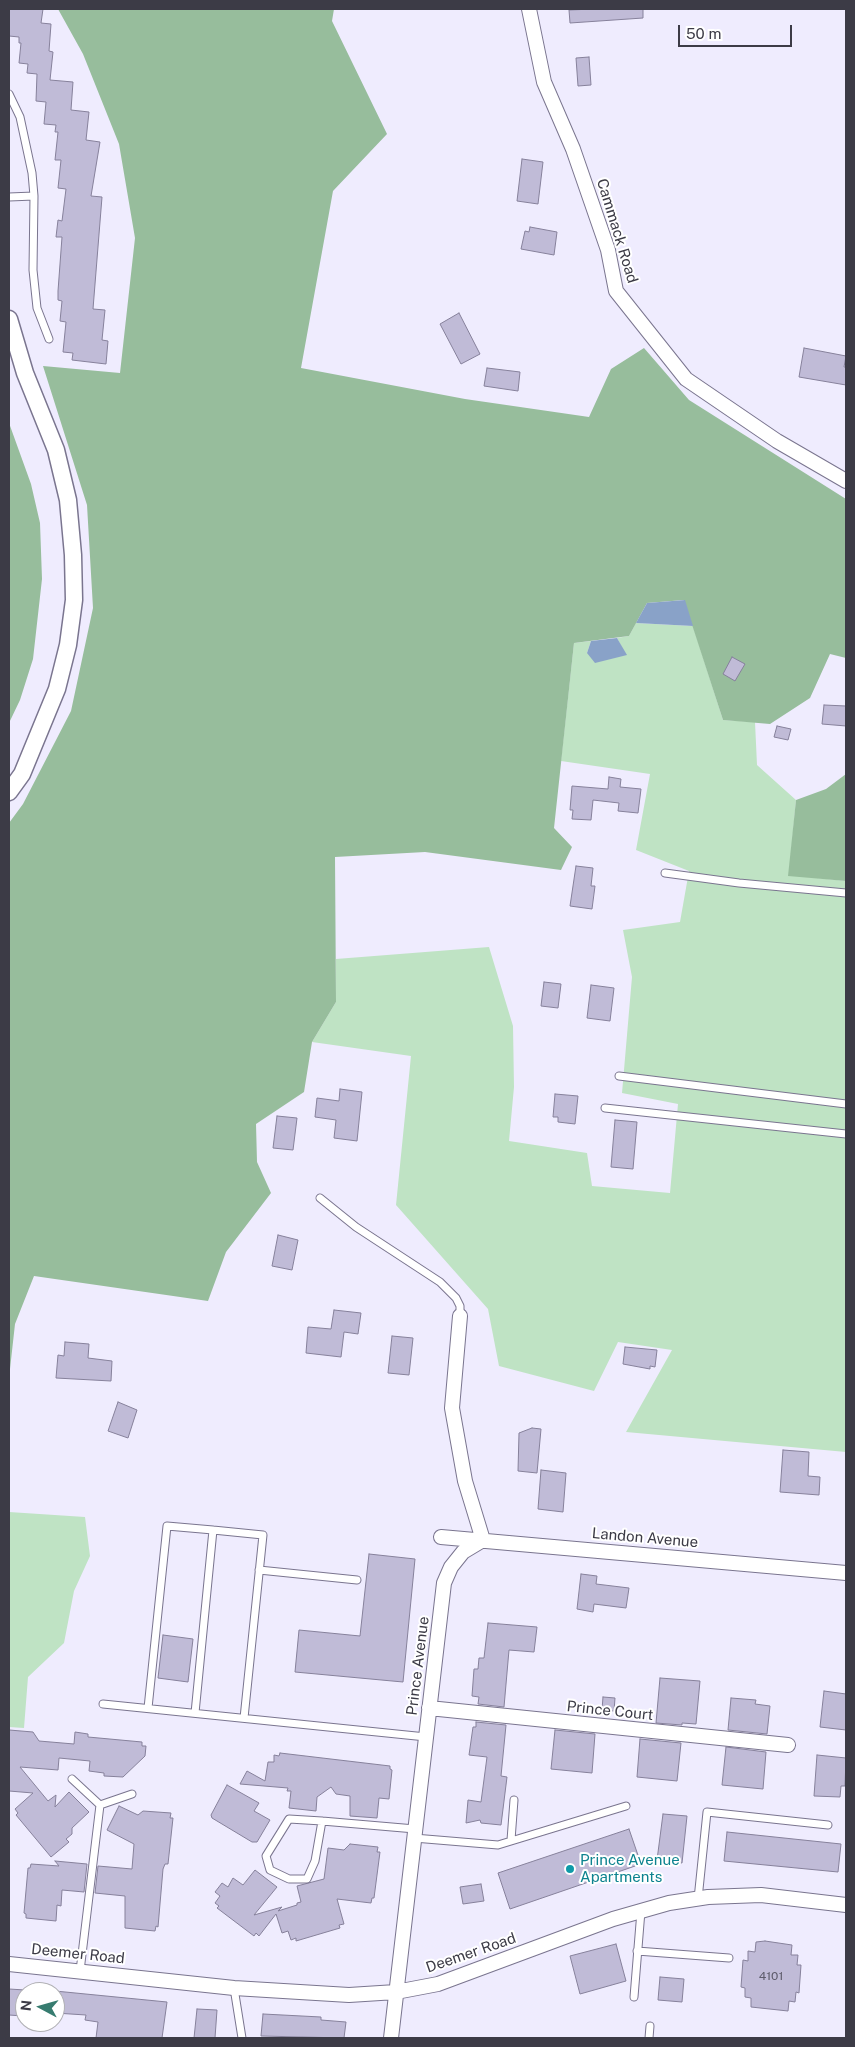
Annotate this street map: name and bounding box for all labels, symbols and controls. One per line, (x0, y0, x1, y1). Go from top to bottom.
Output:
scale bar (680, 15, 794, 47)
text: 50 m (686, 25, 721, 42)
street label: Cammack Road (593, 177, 641, 285)
street label: Landon Avenue (591, 1524, 699, 1552)
street label: Prince Avenue (403, 1615, 433, 1717)
street label: Prince Court (566, 1697, 654, 1725)
place label: Prince Avenue Apartments (580, 1851, 680, 1886)
marker: Prince Avenue Apartments (564, 1863, 576, 1875)
street label: Deemer Road (424, 1929, 518, 1977)
street label: Deemer Road (30, 1940, 126, 1968)
house number: 4101 (759, 1969, 783, 1983)
north arrow (15, 1982, 65, 2032)
text: N (18, 1999, 35, 2012)

